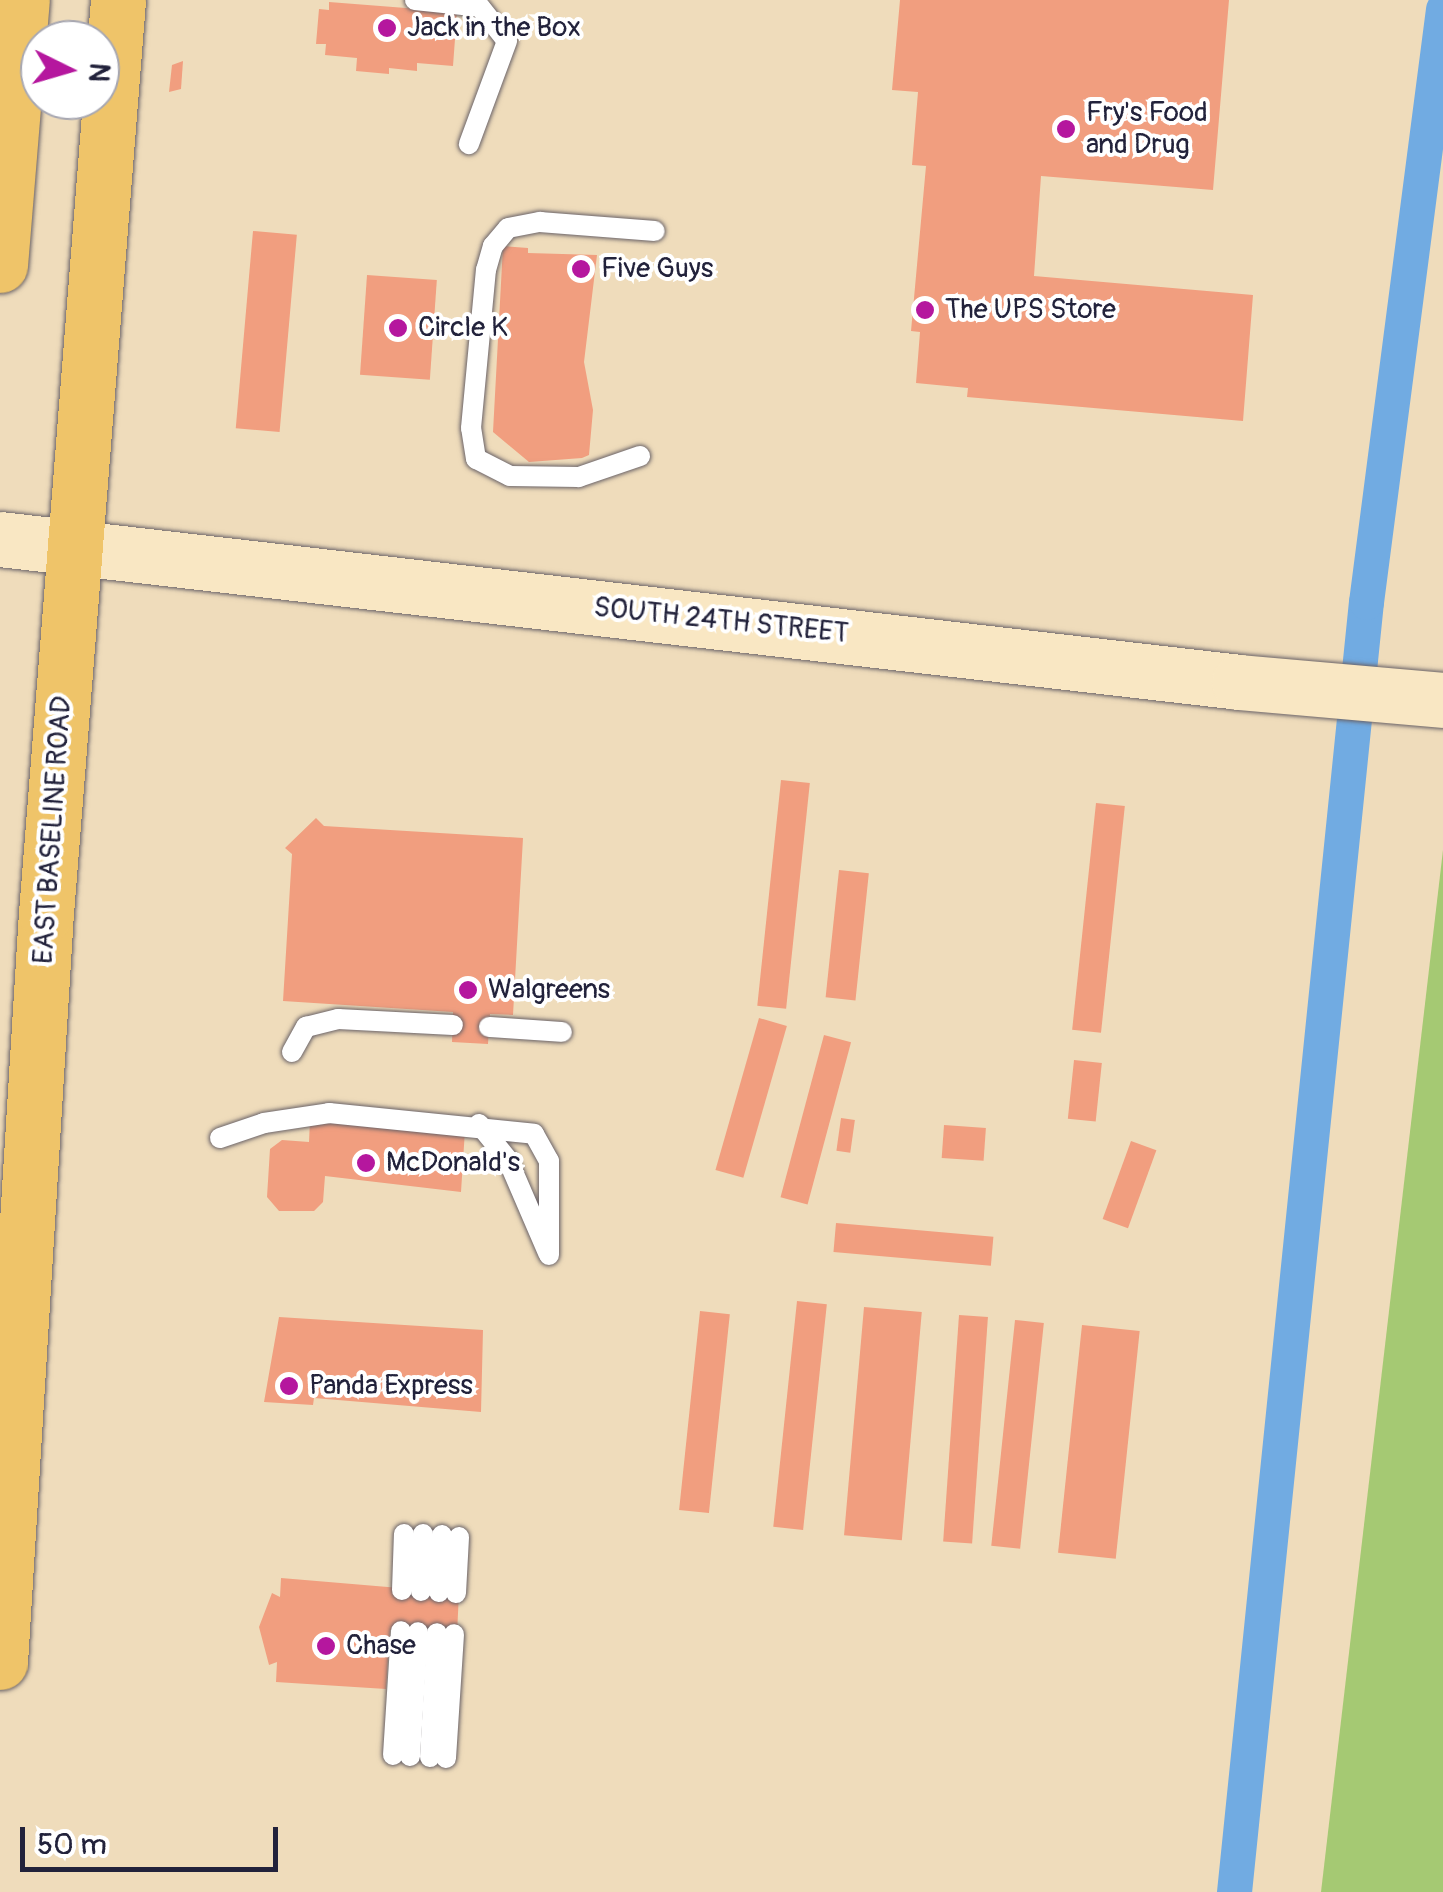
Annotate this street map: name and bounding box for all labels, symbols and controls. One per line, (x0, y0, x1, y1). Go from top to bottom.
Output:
place label: Jack in the Box (407, 11, 581, 45)
marker: Jack in the Box (376, 17, 398, 39)
north arrow (20, 20, 120, 120)
text: N (80, 62, 117, 83)
place label: Fry's Food and Drug (1086, 96, 1208, 162)
marker: Fry's Food and Drug (1055, 118, 1077, 140)
place label: Five Guys (601, 252, 713, 286)
marker: Five Guys (570, 258, 592, 280)
place label: The UPS Store (945, 293, 1116, 327)
marker: The UPS Store (914, 299, 936, 321)
place label: Circle K (418, 311, 508, 345)
marker: Circle K (387, 317, 409, 339)
street label: SOUTH 24TH STREET (592, 591, 850, 651)
street label: EAST BASELINE ROAD (27, 695, 79, 965)
place label: Walgreens (488, 973, 610, 1007)
marker: Walgreens (457, 979, 479, 1001)
place label: McDonald's (386, 1146, 520, 1180)
marker: McDonald's (355, 1152, 377, 1174)
place label: Panda Express (309, 1369, 473, 1403)
marker: Panda Express (278, 1375, 300, 1397)
place label: Chase (346, 1629, 416, 1663)
marker: Chase (315, 1635, 337, 1657)
scale bar (25, 1807, 282, 1869)
text: 50 m (37, 1826, 107, 1863)

